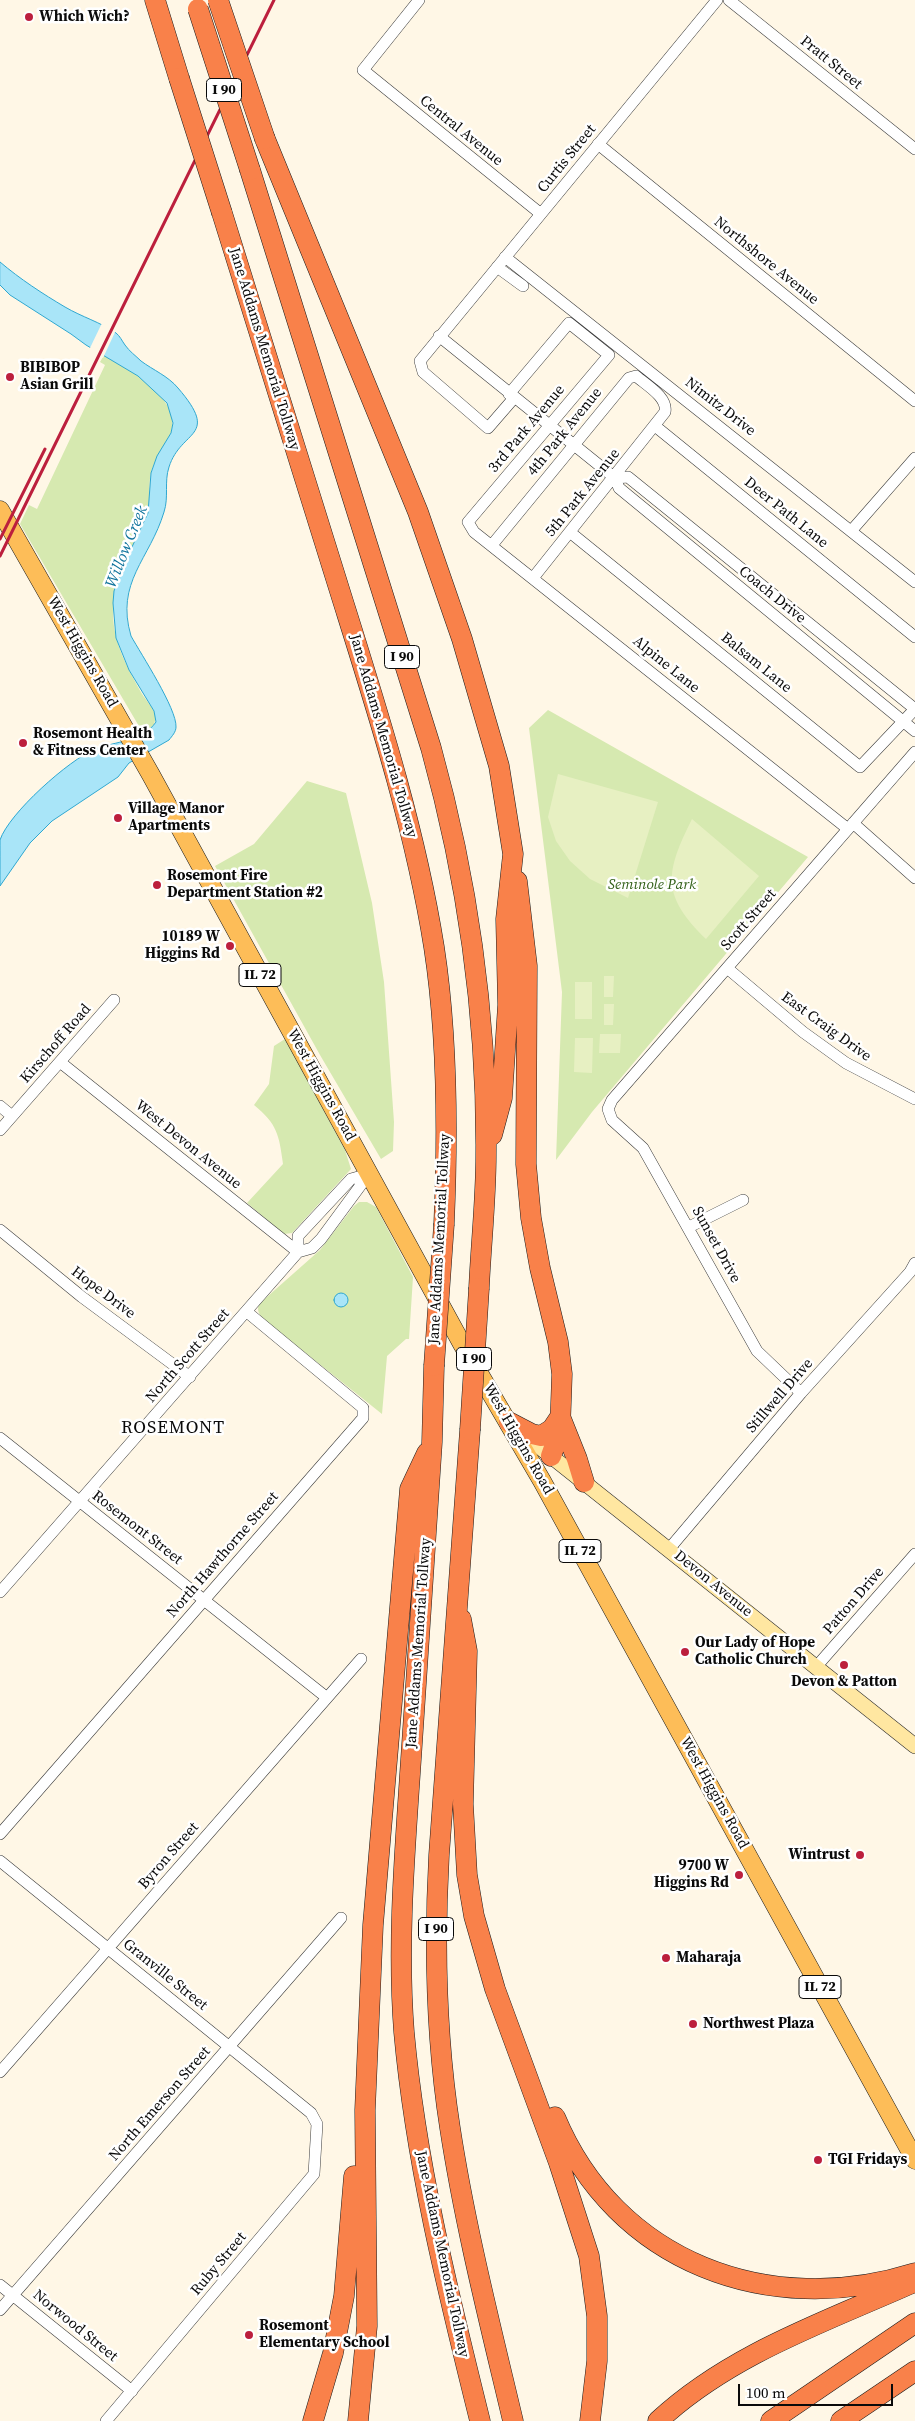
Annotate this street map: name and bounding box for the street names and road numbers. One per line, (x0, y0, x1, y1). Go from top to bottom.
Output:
street label: Pratt Street (796, 33, 866, 93)
road number: I 90 (206, 78, 242, 102)
street label: Central Avenue (416, 92, 506, 170)
street label: Curtis Street (534, 121, 600, 197)
street label: Northshore Avenue (710, 213, 822, 309)
street label: Jane Addams Memorial Tollway (225, 246, 303, 452)
street label: Nimitz Drive (681, 374, 759, 440)
street label: 3rd Park Avenue (485, 381, 569, 477)
street label: 4th Park Avenue (524, 384, 606, 480)
street label: 5th Park Avenue (542, 445, 624, 541)
street label: Deer Path Lane (740, 474, 832, 552)
street label: Coach Drive (735, 562, 809, 628)
street label: West Higgins Road (43, 593, 121, 711)
street label: Balsam Lane (717, 629, 795, 697)
street label: Jane Addams Memorial Tollway (345, 632, 421, 840)
street label: Alpine Lane (629, 633, 703, 697)
road number: I 90 (384, 646, 420, 669)
street label: Scott Street (718, 886, 780, 954)
road number: IL 72 (239, 964, 281, 986)
street label: East Craig Drive (778, 988, 874, 1066)
street label: Kirschoff Road (17, 1001, 95, 1087)
street label: West Higgins Road (283, 1026, 359, 1144)
street label: West Devon Avenue (131, 1097, 245, 1193)
street label: Jane Addams Memorial Tollway (425, 1133, 455, 1345)
street label: Sunset Drive (688, 1204, 744, 1286)
street label: Hope Drive (67, 1263, 139, 1323)
street label: North Scott Street (142, 1305, 234, 1407)
road number: I 90 (456, 1348, 492, 1370)
street label: Stillwell Drive (743, 1355, 817, 1437)
street label: West Higgins Road (479, 1380, 557, 1498)
street label: Rosemont Street (88, 1487, 186, 1569)
street label: North Hawthorne Street (163, 1488, 283, 1622)
street label: Jane Addams Memorial Tollway (403, 1537, 435, 1749)
road number: IL 72 (559, 1540, 601, 1562)
street label: Devon Avenue (670, 1547, 756, 1621)
street label: Patton Drive (820, 1564, 888, 1638)
street label: West Higgins Road (676, 1734, 752, 1852)
street label: Byron Street (135, 1819, 203, 1893)
road number: I 90 (418, 1918, 454, 1940)
street label: Granville Street (119, 1935, 211, 2015)
road number: IL 72 (799, 1975, 841, 1998)
street label: North Emerson Street (105, 2043, 215, 2165)
street label: Jane Addams Memorial Tollway (411, 2149, 473, 2359)
street label: Ruby Street (187, 2229, 251, 2299)
street label: Norwood Street (29, 2286, 121, 2366)

